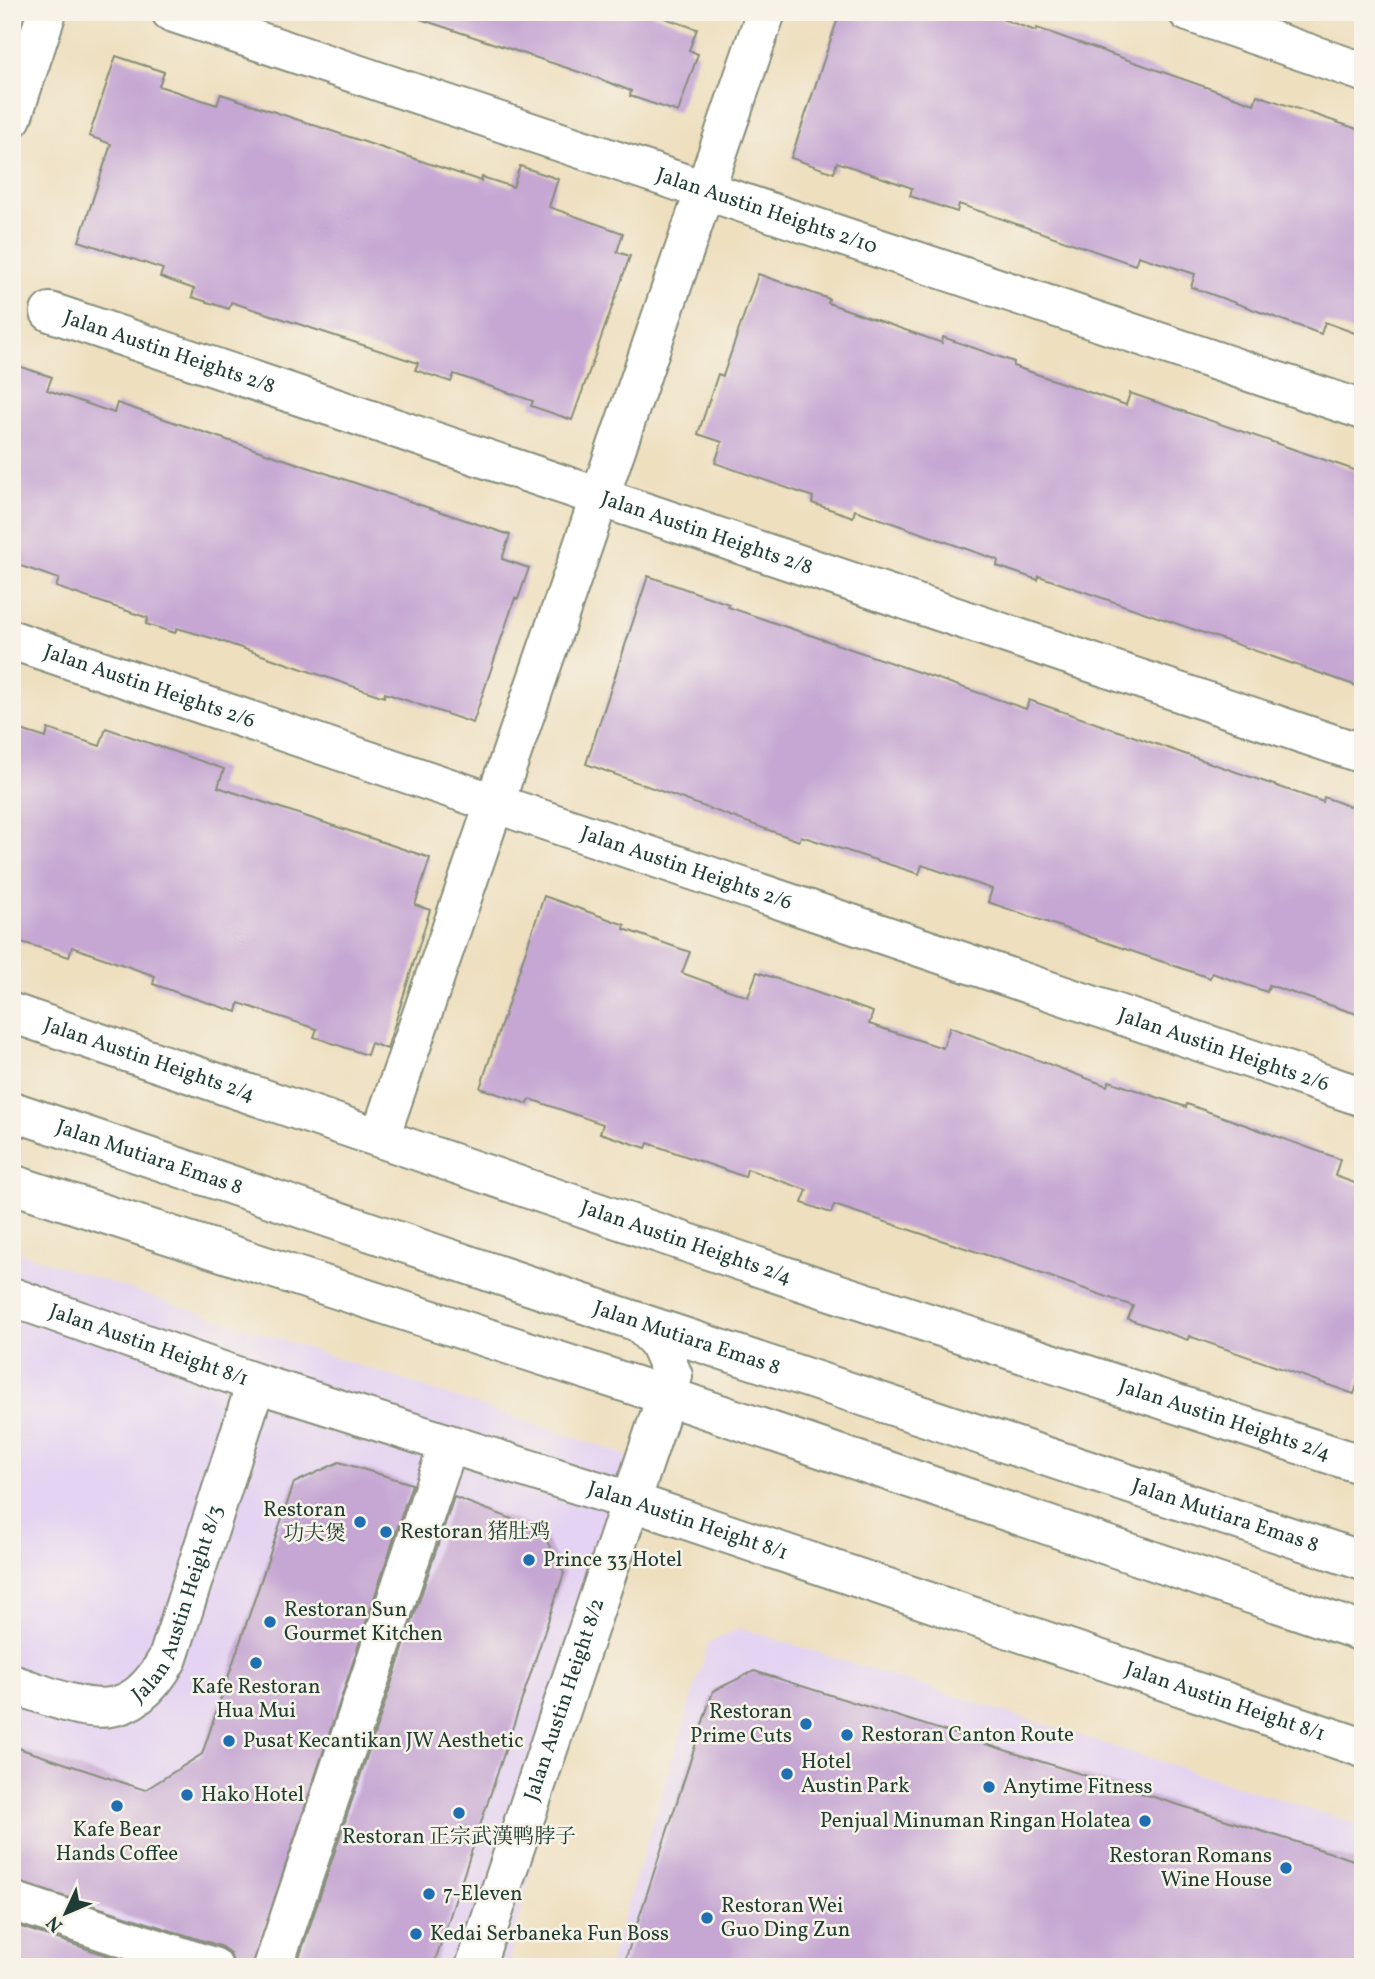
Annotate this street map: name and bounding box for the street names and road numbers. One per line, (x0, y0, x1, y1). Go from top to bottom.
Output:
street label: Jalan Austin Heights 2/10 (652, 160, 881, 261)
street label: Jalan Austin Heights 2/8 (60, 303, 279, 401)
street label: Jalan Austin Heights 2/8 (597, 484, 816, 582)
street label: Jalan Austin Heights 2/6 (40, 637, 259, 736)
street label: Jalan Austin Heights 2/6 (577, 819, 796, 917)
street label: Jalan Austin Heights 2/6 (1114, 1001, 1333, 1099)
street label: Jalan Austin Heights 2/4 (40, 1010, 259, 1109)
street label: Jalan Mutiara Emas 8 (52, 1112, 246, 1202)
street label: Jalan Austin Heights 2/4 (577, 1193, 795, 1292)
street label: Jalan Mutiara Emas 8 (590, 1294, 784, 1382)
street label: Jalan Austin Height 8/1 (45, 1297, 252, 1394)
street label: Jalan Austin Heights 2/4 (1115, 1372, 1334, 1468)
street label: Jalan Mutiara Emas 8 (1128, 1471, 1322, 1560)
street label: Jalan Austin Height 8/1 (584, 1474, 792, 1568)
street label: Jalan Austin Height 8/3 (126, 1502, 230, 1710)
street label: Jalan Austin Height 8/2 (517, 1594, 612, 1805)
street label: Jalan Austin Height 8/1 (1121, 1654, 1329, 1749)

